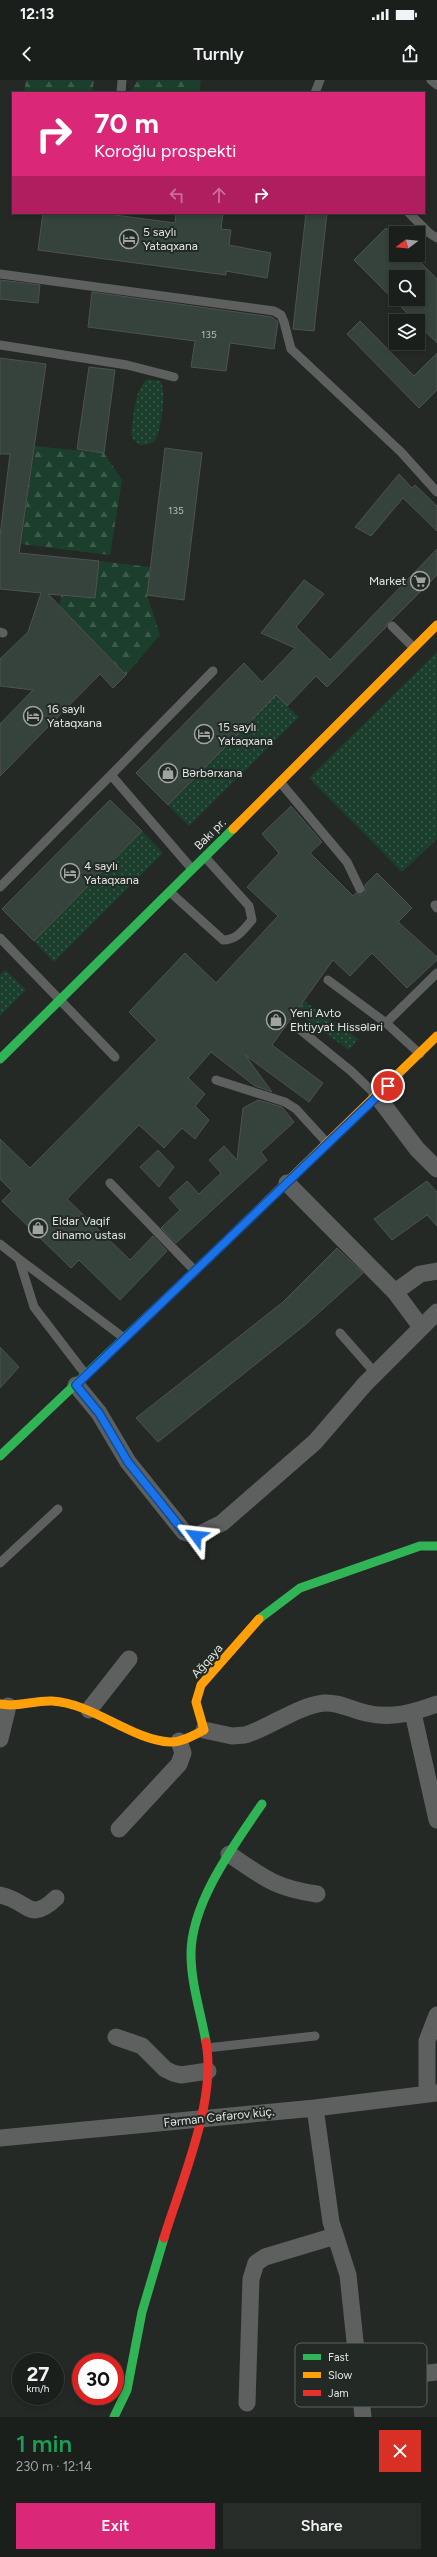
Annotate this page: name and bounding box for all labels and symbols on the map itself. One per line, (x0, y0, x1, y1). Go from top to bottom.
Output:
place label: 5 saylı Yataqxana (143, 225, 198, 253)
north arrow (389, 226, 425, 262)
hotel icon: 5 saylı Yataqxana (118, 228, 140, 250)
house number: 135 (201, 328, 217, 341)
house number: 135 (168, 504, 184, 517)
supermarket icon: Market (409, 570, 431, 592)
place label: Market (369, 574, 406, 588)
place label: 16 saylı Yataqxana (47, 702, 102, 730)
hotel icon: 16 saylı Yataqxana (22, 705, 44, 727)
place label: 15 saylı Yataqxana (218, 720, 273, 748)
hotel icon: 15 saylı Yataqxana (193, 723, 215, 745)
shop icon: Bərbərxana (157, 762, 179, 784)
place label: Bərbərxana (182, 766, 242, 780)
street label: Bakı pr. (191, 815, 229, 853)
place label: 4 saylı Yataqxana (84, 859, 139, 887)
hotel icon: 4 saylı Yataqxana (59, 862, 81, 884)
place label: Yeni Avto Ehtiyyat Hissələri (290, 1006, 383, 1034)
shop icon: Yeni Avto Ehtiyyat Hissələri (265, 1009, 287, 1031)
pin (371, 1069, 405, 1103)
place label: Eldar Vaqif dinamo ustası (52, 1214, 126, 1242)
shop icon: Eldar Vaqif dinamo ustası (27, 1217, 49, 1239)
position arrow (175, 1515, 217, 1557)
street label: Ağqaya (188, 1641, 226, 1681)
street label: Fərman Cəfərov küç. (163, 2104, 275, 2130)
legend (295, 2343, 427, 2407)
text: Fast (328, 2351, 349, 2364)
speed limit sign: 30 (72, 2353, 124, 2405)
text: Slow (328, 2369, 352, 2382)
text: Jam (328, 2387, 349, 2400)

